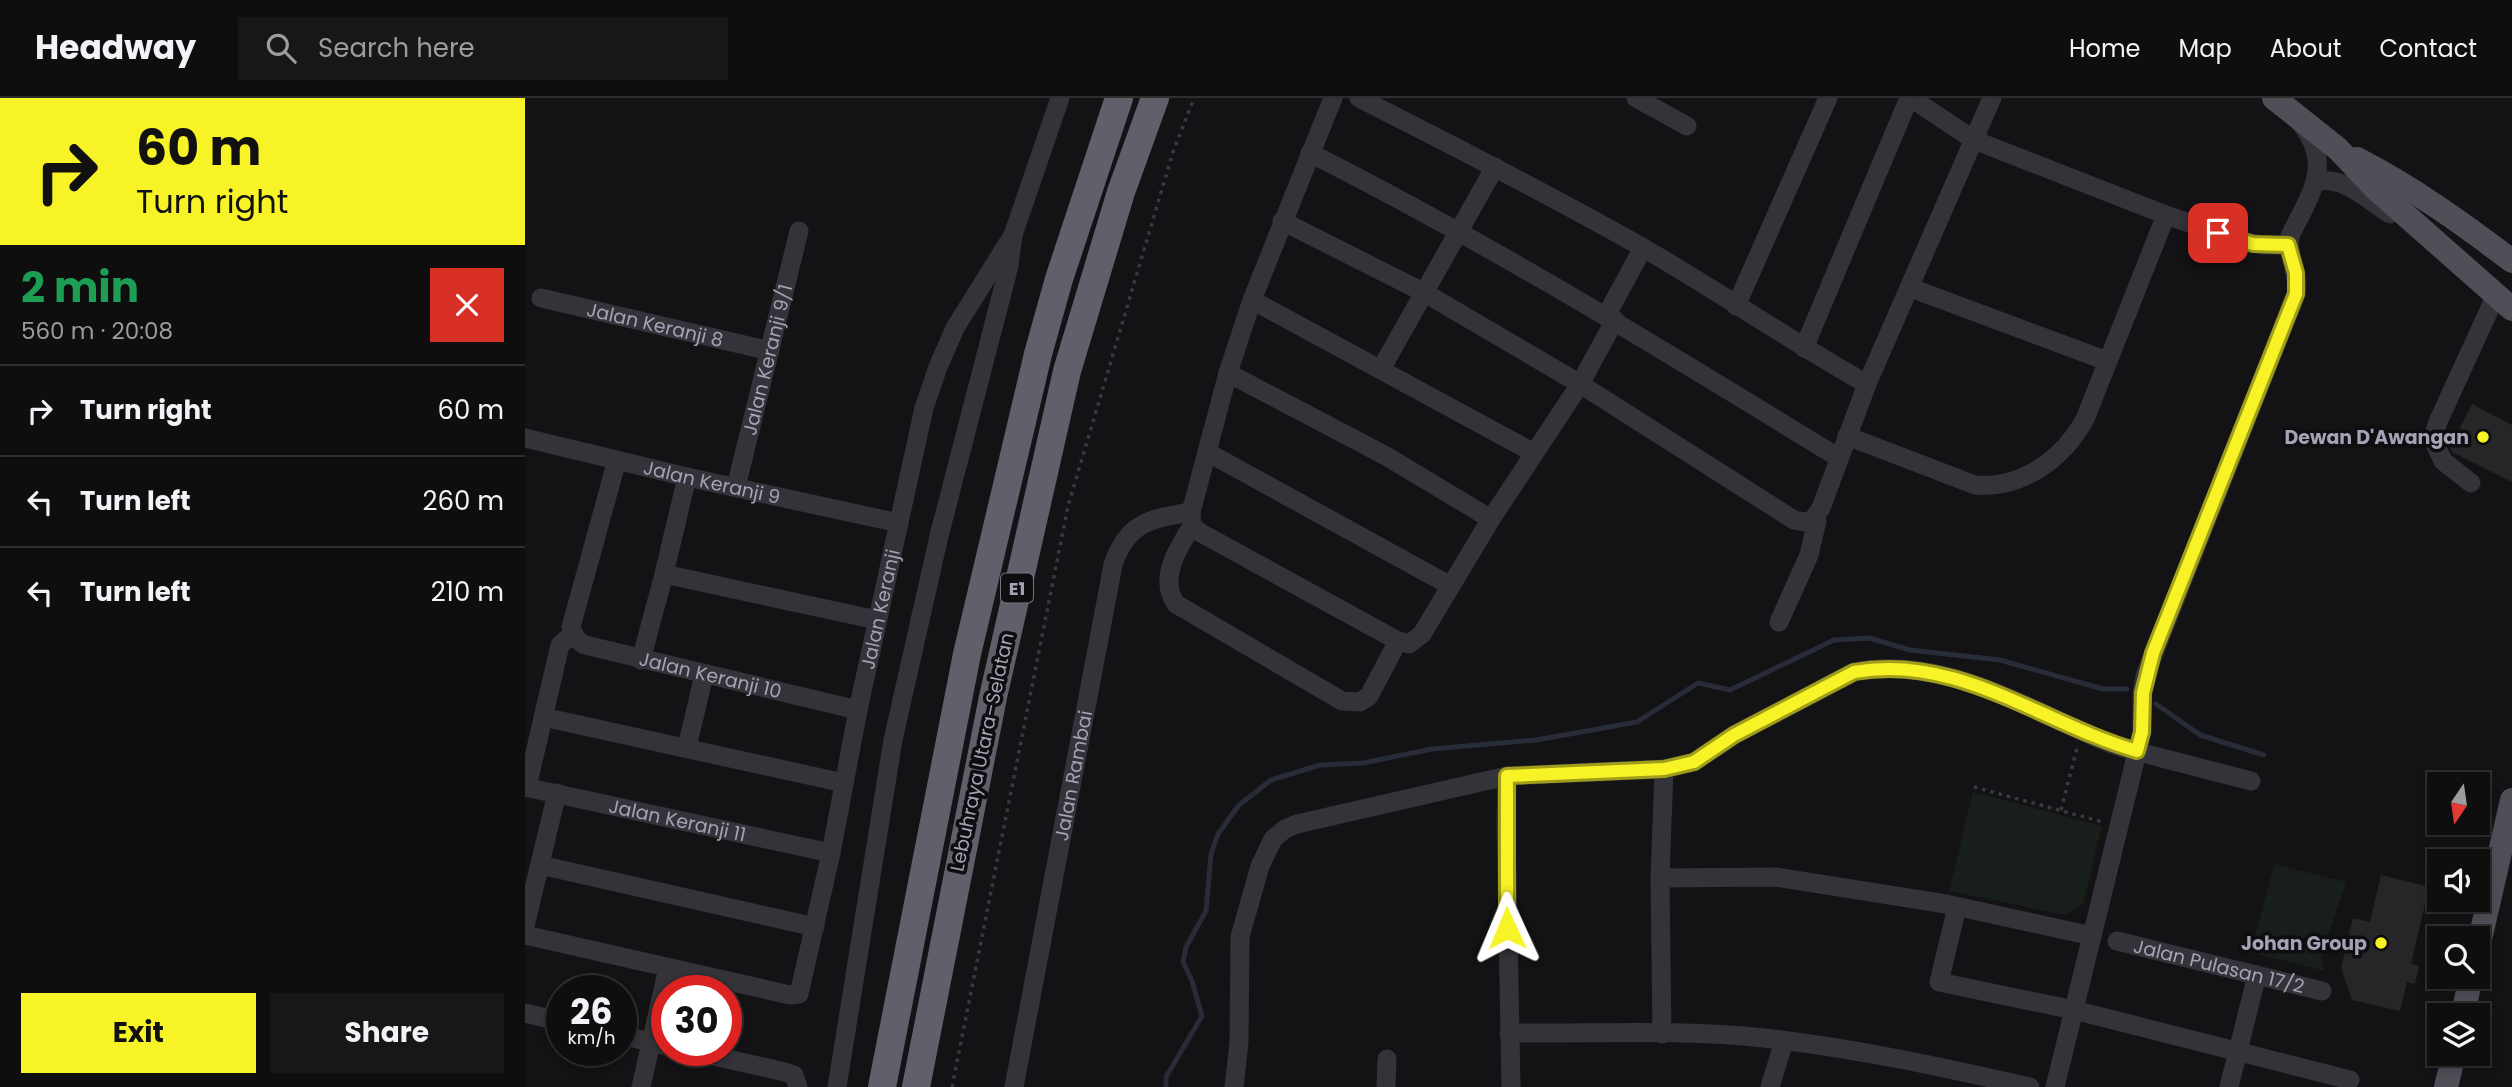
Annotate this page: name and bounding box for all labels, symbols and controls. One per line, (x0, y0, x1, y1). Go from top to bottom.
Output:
search box (238, 17, 728, 80)
text: Headway (35, 24, 196, 71)
icon: search (262, 29, 300, 67)
text: Search here (318, 30, 475, 66)
text: Home (2069, 32, 2141, 65)
text: Map (2179, 32, 2232, 65)
text: About (2270, 32, 2341, 65)
text: Contact (2379, 32, 2477, 65)
text: 60 m (136, 114, 261, 182)
icon: right (21, 126, 112, 217)
text: Turn right (136, 179, 288, 224)
pin (2188, 203, 2248, 263)
icon: arrive (2199, 214, 2237, 252)
text: 2 min (21, 258, 139, 317)
button: close (430, 268, 504, 342)
street label: Jalan Keranji 9/1 (736, 281, 799, 438)
street label: Jalan Keranji 8 (584, 295, 726, 353)
text: 560 m · 20:08 (21, 315, 173, 347)
icon: right (21, 392, 59, 430)
text: Turn right (80, 392, 212, 428)
text: 60 m (437, 392, 504, 428)
place label: Dewan D'Awangan (2285, 424, 2469, 451)
marker: Dewan D'Awangan (2475, 429, 2491, 445)
street label: Jalan Keranji 9 (641, 453, 783, 510)
icon: left (21, 483, 59, 521)
text: Turn left (80, 483, 191, 519)
text: 260 m (422, 483, 504, 519)
street label: Jalan Keranji (854, 547, 906, 672)
icon: left (21, 574, 59, 612)
text: Turn left (80, 574, 191, 610)
text: 210 m (431, 574, 504, 610)
road number: E1 (1001, 574, 1033, 602)
street label: Lebuhraya Utara–Selatan (943, 630, 1021, 874)
street label: Jalan Keranji 10 (637, 645, 784, 705)
street label: Jalan Rambai (1047, 708, 1099, 843)
north arrow (2427, 772, 2490, 835)
map controls (2427, 772, 2490, 1066)
street label: Jalan Keranji 11 (606, 792, 749, 848)
button: sound (2427, 849, 2490, 912)
position arrow (1470, 891, 1544, 965)
button: search (2427, 926, 2490, 989)
place label: Johan Group (2241, 930, 2367, 957)
street label: Jalan Pulasan 17/2 (2131, 932, 2307, 1000)
marker: Johan Group (2373, 935, 2389, 951)
speed limit sign: 30 (651, 975, 742, 1066)
text: 26 (570, 987, 613, 1036)
button: Exit (21, 993, 256, 1073)
button: Share (270, 993, 504, 1073)
button: layers (2427, 1003, 2490, 1066)
text: km/h (568, 1025, 615, 1050)

